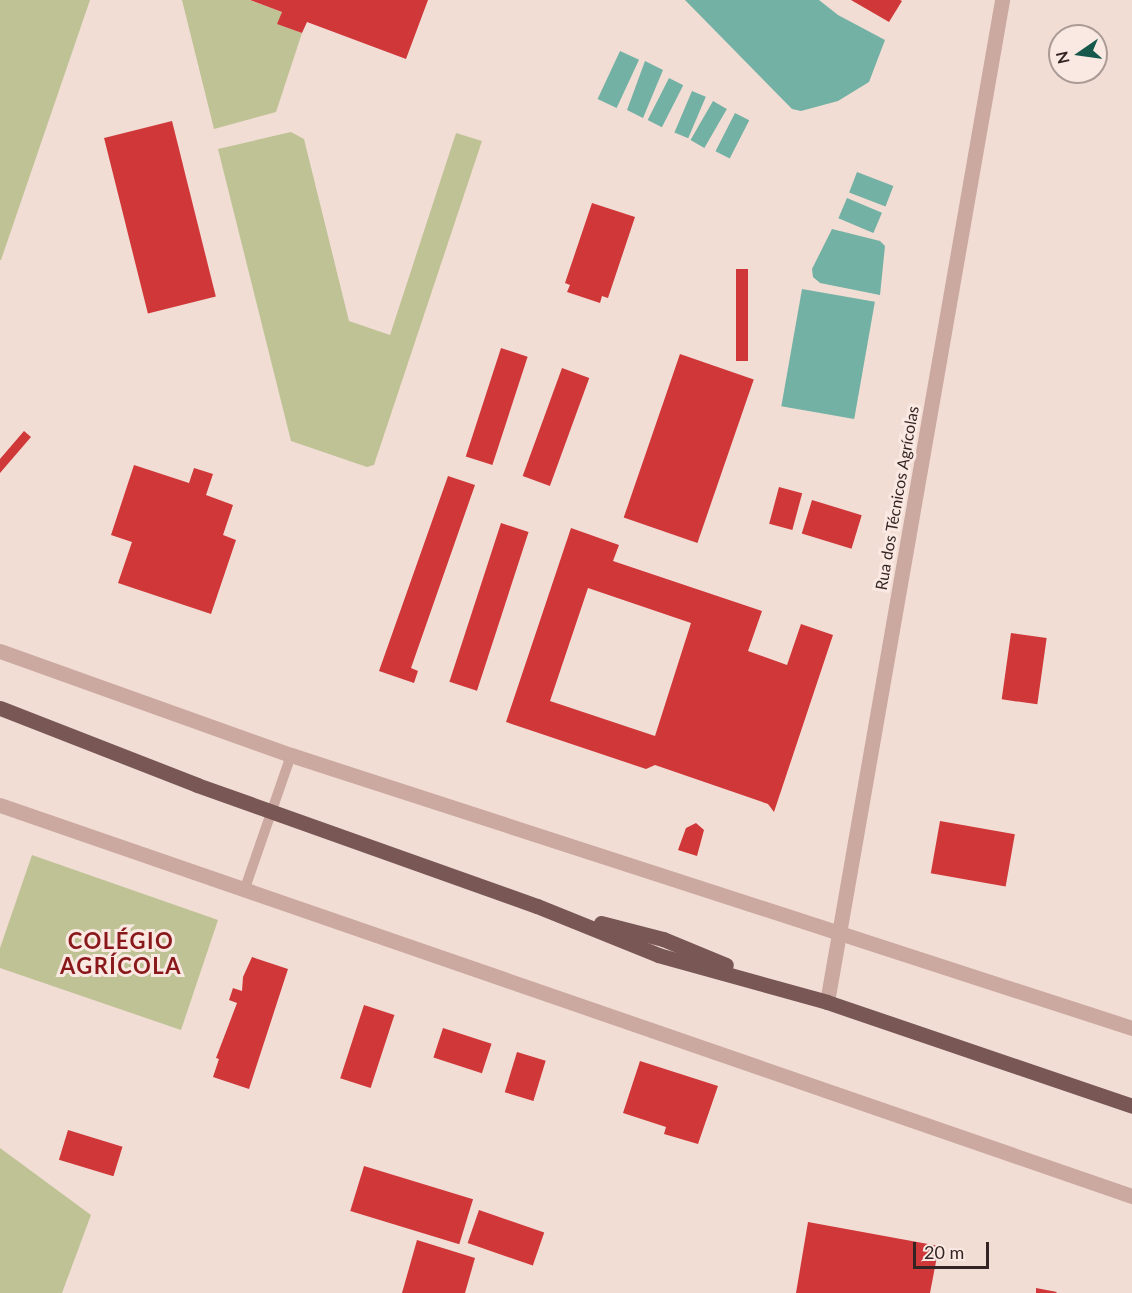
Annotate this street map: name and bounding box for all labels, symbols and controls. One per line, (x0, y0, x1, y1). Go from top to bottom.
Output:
north arrow (1048, 24, 1108, 84)
text: N (1051, 50, 1073, 66)
street label: Rua dos Técnicos Agrícolas (871, 404, 923, 592)
district label: COLÉGIO AGRÍCOLA (60, 927, 182, 978)
scale bar (916, 1230, 992, 1268)
text: 20 m (924, 1241, 964, 1263)

